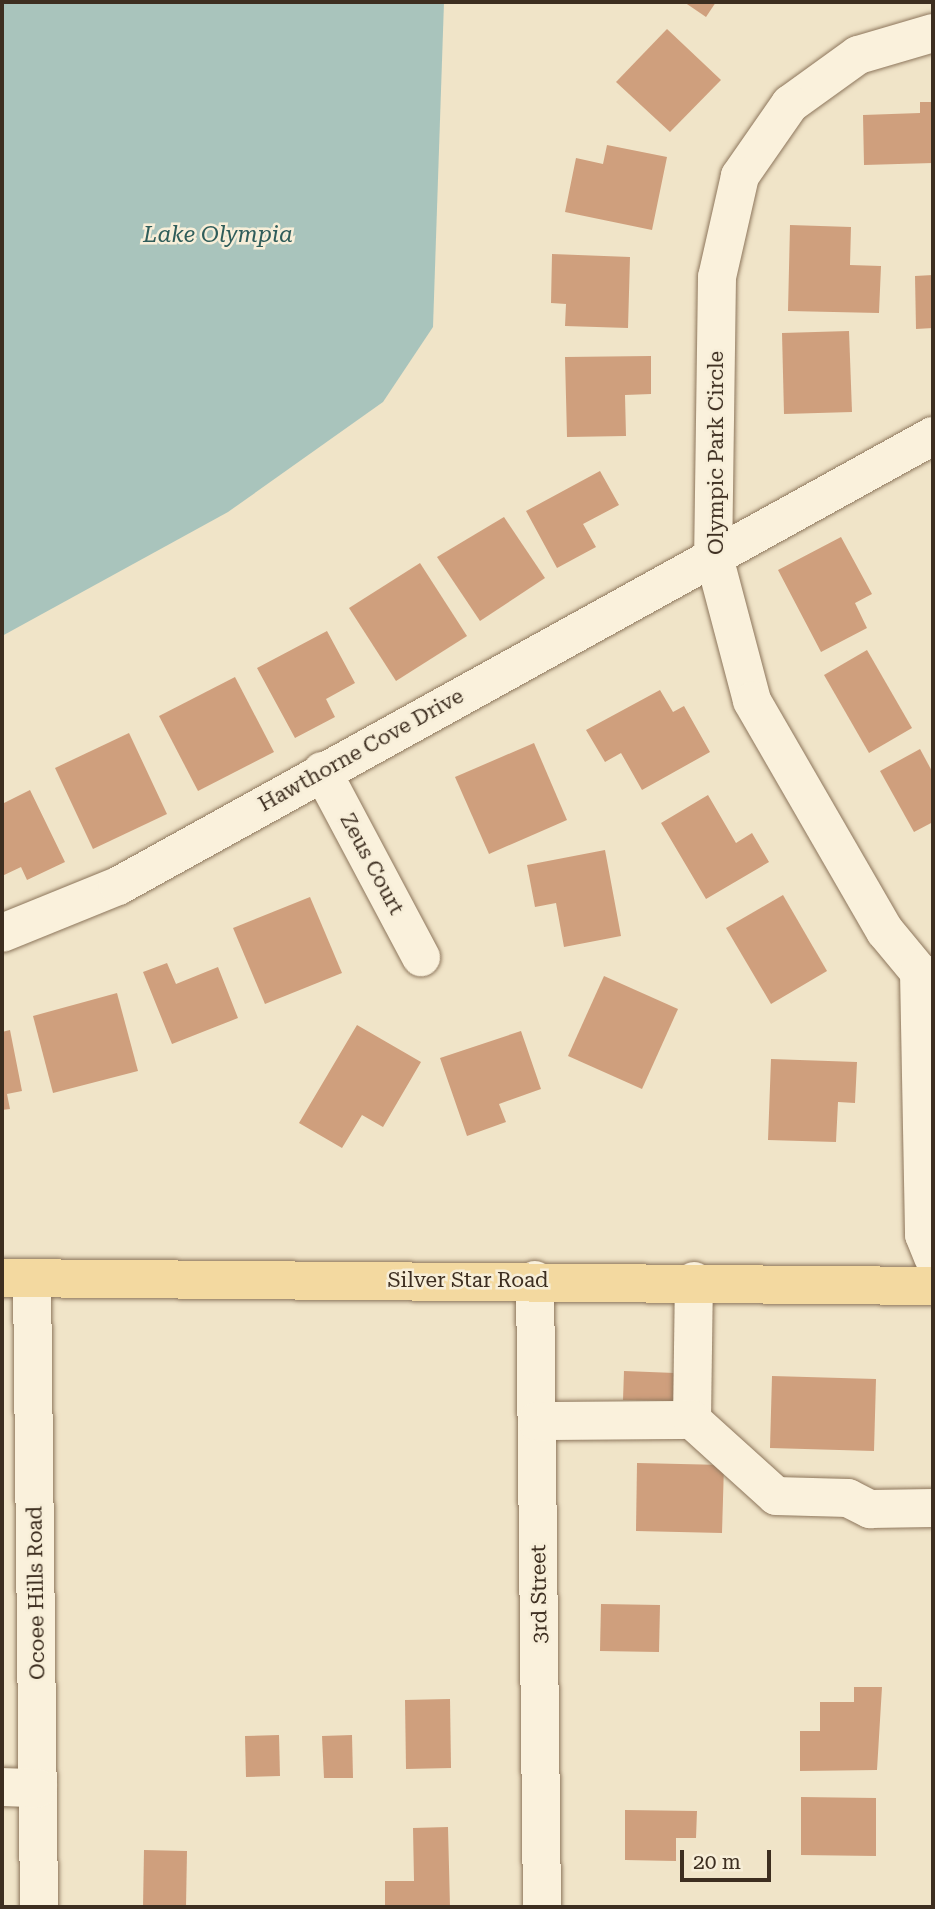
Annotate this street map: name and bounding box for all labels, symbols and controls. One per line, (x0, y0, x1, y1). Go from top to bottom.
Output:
water label: Lake Olympia (143, 221, 293, 249)
street label: Olympic Park Circle (703, 351, 729, 555)
street label: Hawthorne Cove Drive (254, 683, 468, 817)
street label: Zeus Court (335, 809, 409, 919)
street label: Silver Star Road (387, 1267, 549, 1293)
street label: Ocoee Hills Road (22, 1506, 50, 1680)
street label: 3rd Street (526, 1544, 552, 1644)
scale bar (683, 1836, 774, 1880)
text: 20 m (693, 1850, 741, 1874)

